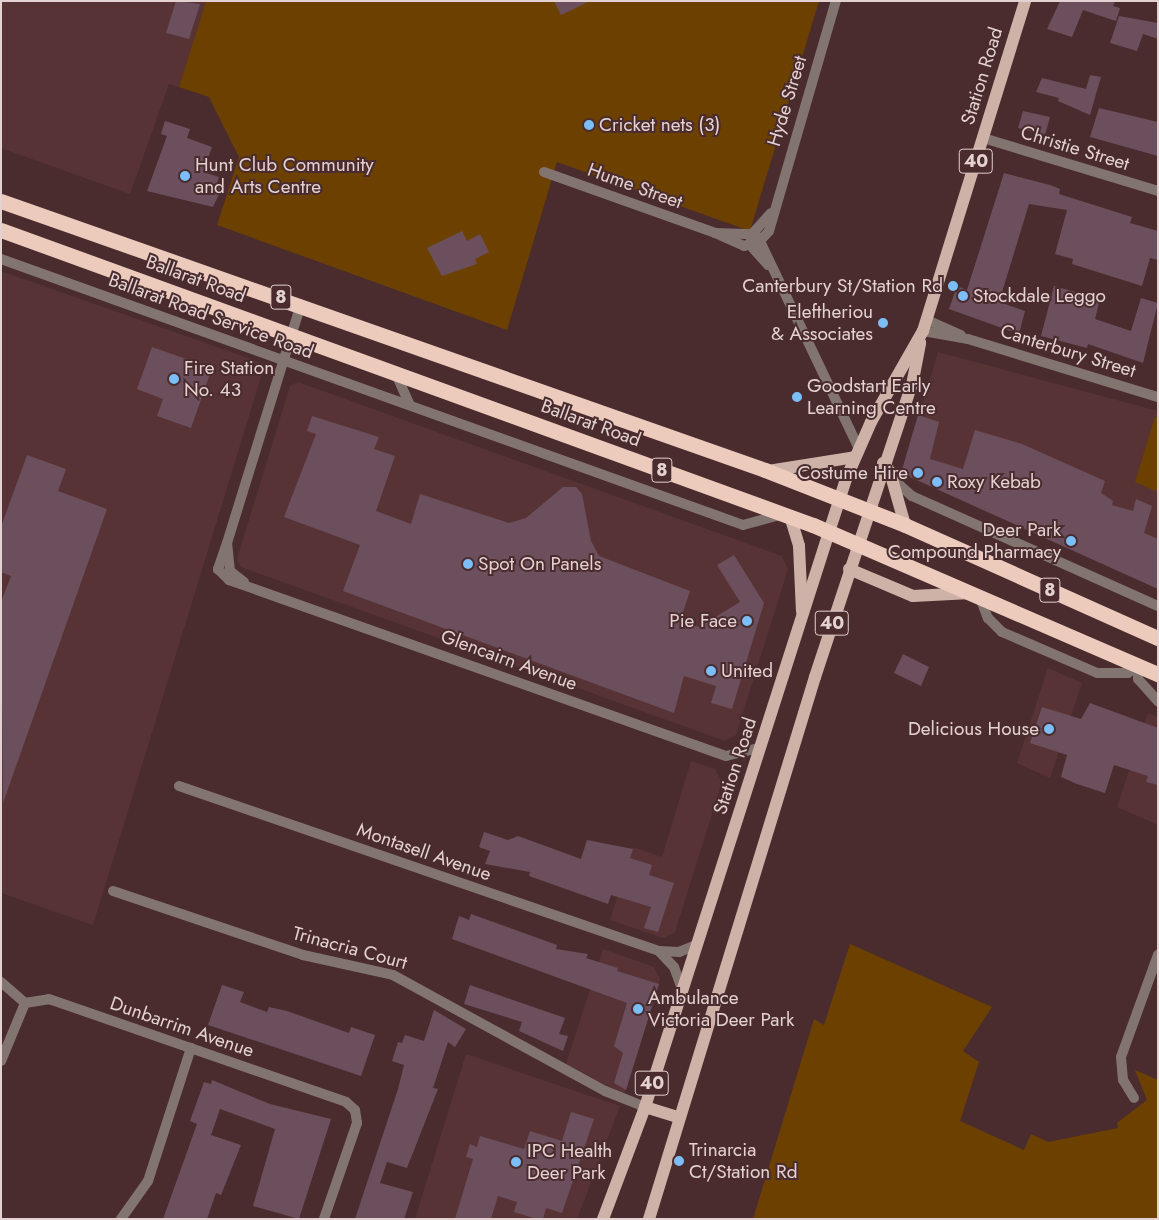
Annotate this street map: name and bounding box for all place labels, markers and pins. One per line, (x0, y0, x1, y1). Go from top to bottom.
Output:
place label: Cricket nets (3) (599, 114, 721, 136)
marker: Cricket nets (3) (583, 119, 595, 131)
place label: Hunt Club Community and Arts Centre (195, 154, 374, 198)
marker: Hunt Club Community and Arts Centre (179, 170, 191, 182)
place label: Canterbury St/Station Rd (742, 275, 943, 297)
marker: Canterbury St/Station Rd (947, 280, 959, 292)
place label: Stockdale Leggo (973, 285, 1106, 307)
marker: Stockdale Leggo (957, 290, 969, 302)
place label: Eleftheriou & Associates (771, 301, 873, 345)
marker: Eleftheriou & Associates (877, 317, 889, 329)
place label: Fire Station No. 43 (184, 357, 274, 401)
marker: Fire Station No. 43 (168, 373, 180, 385)
place label: Goodstart Early Learning Centre (807, 375, 936, 419)
marker: Goodstart Early Learning Centre (791, 391, 803, 403)
place label: Costume Hire (798, 462, 908, 484)
marker: Costume Hire (912, 467, 924, 479)
place label: Roxy Kebab (947, 471, 1041, 493)
marker: Roxy Kebab (931, 476, 943, 488)
place label: Deer Park Compound Pharmacy (888, 519, 1061, 563)
marker: Deer Park Compound Pharmacy (1065, 535, 1077, 547)
place label: Spot On Panels (478, 553, 601, 575)
marker: Spot On Panels (462, 558, 474, 570)
place label: Pie Face (669, 610, 737, 632)
marker: Pie Face (741, 615, 753, 627)
place label: United (721, 660, 773, 682)
marker: United (705, 665, 717, 677)
place label: Delicious House (908, 718, 1039, 740)
marker: Delicious House (1043, 723, 1055, 735)
place label: Ambulance Victoria Deer Park (648, 987, 794, 1031)
marker: Ambulance Victoria Deer Park (632, 1003, 644, 1015)
place label: Trinarcia Ct/Station Rd (689, 1139, 797, 1183)
place label: IPC Health Deer Park (527, 1140, 612, 1184)
marker: IPC Health Deer Park (509, 1155, 523, 1169)
marker: Trinarcia Ct/Station Rd (673, 1155, 685, 1167)

